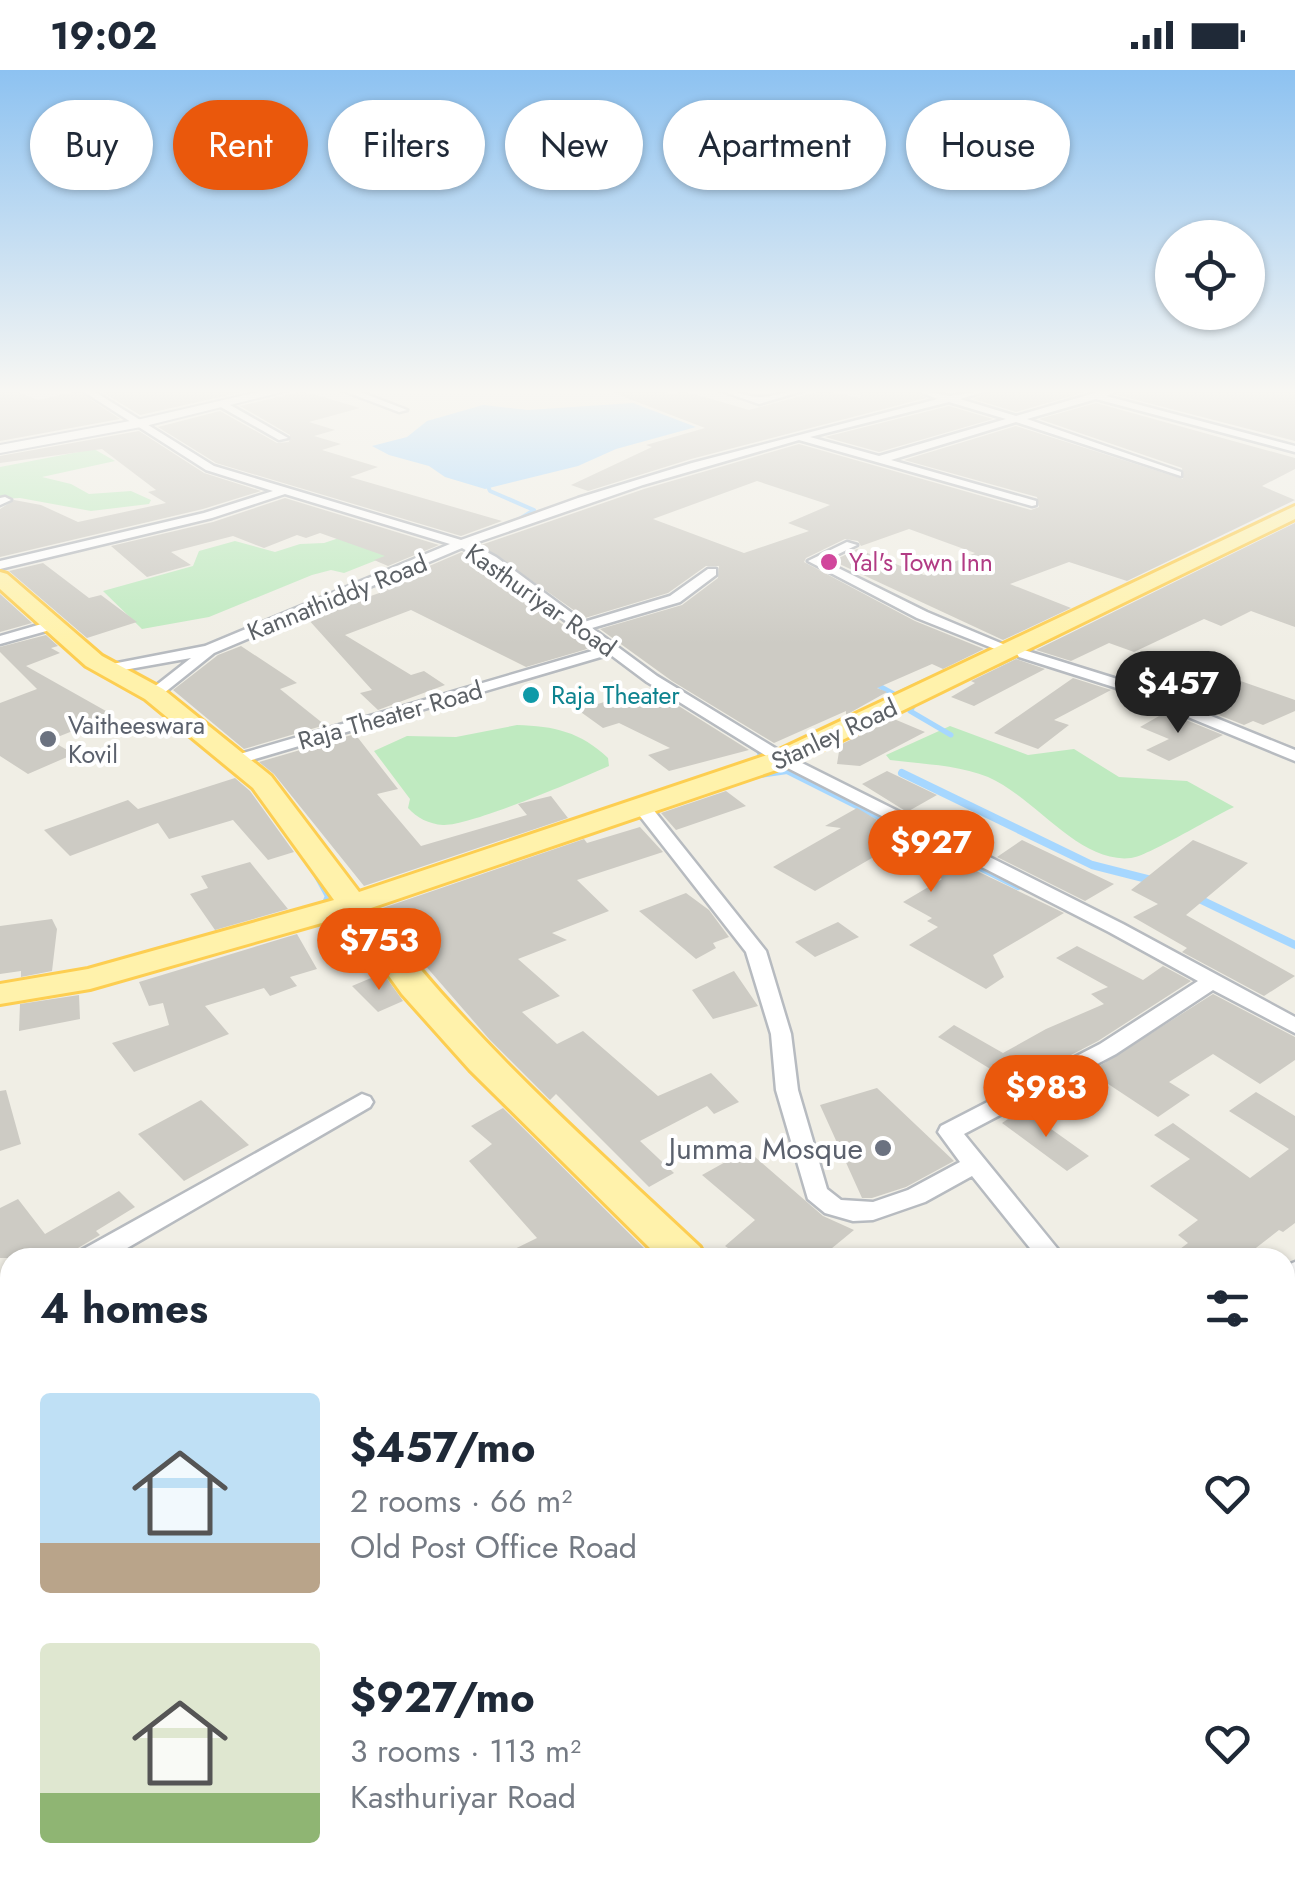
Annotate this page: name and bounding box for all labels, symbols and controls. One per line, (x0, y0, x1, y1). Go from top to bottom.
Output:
text: 19:02 (50, 8, 157, 63)
chip: Buy (30, 100, 153, 190)
chip: Rent (173, 100, 308, 190)
chip: Filters (328, 100, 485, 190)
chip: New (505, 100, 643, 190)
chip: Apartment (663, 100, 886, 190)
chip: House (906, 100, 1070, 190)
map controls (1155, 220, 1265, 330)
button: locate (1155, 220, 1265, 330)
street label: Kasthuriyar Road (458, 535, 624, 665)
place label: Yal's Town Inn (849, 544, 993, 580)
street label: Kannathiddy Road (242, 545, 432, 649)
marker: Yal's Town Inn (818, 551, 840, 573)
pin: $457 (1119, 651, 1237, 736)
text: $457 (1137, 660, 1219, 706)
street label: Raja Theater Road (294, 671, 486, 759)
place label: Raja Theater (551, 677, 680, 713)
marker: Raja Theater (520, 684, 542, 706)
street label: Stanley Road (765, 689, 903, 779)
place label: Vaitheeswara Kovil (68, 707, 205, 772)
marker: Vaitheeswara Kovil (37, 728, 59, 750)
pin: $927 (872, 810, 990, 895)
text: $927 (890, 819, 972, 865)
pin: $753 (320, 908, 438, 993)
text: $753 (339, 917, 419, 963)
pin: $983 (987, 1055, 1105, 1140)
text: $983 (1005, 1064, 1087, 1110)
place label: Jumma Mosque (665, 1127, 863, 1170)
marker: Jumma Mosque (872, 1137, 894, 1159)
text: 4 homes (40, 1278, 208, 1339)
icon: filters (1200, 1281, 1255, 1336)
text: $457/mo (350, 1417, 535, 1478)
icon: home (120, 1433, 240, 1553)
icon: heart (1200, 1466, 1255, 1521)
text: 2 rooms · 66 m² (350, 1478, 572, 1524)
text: Old Post Office Road (350, 1524, 637, 1570)
text: $927/mo (350, 1667, 535, 1728)
icon: home (120, 1683, 240, 1803)
icon: heart (1200, 1716, 1255, 1771)
text: 3 rooms · 113 m² (350, 1728, 581, 1774)
text: Kasthuriyar Road (350, 1774, 576, 1820)

